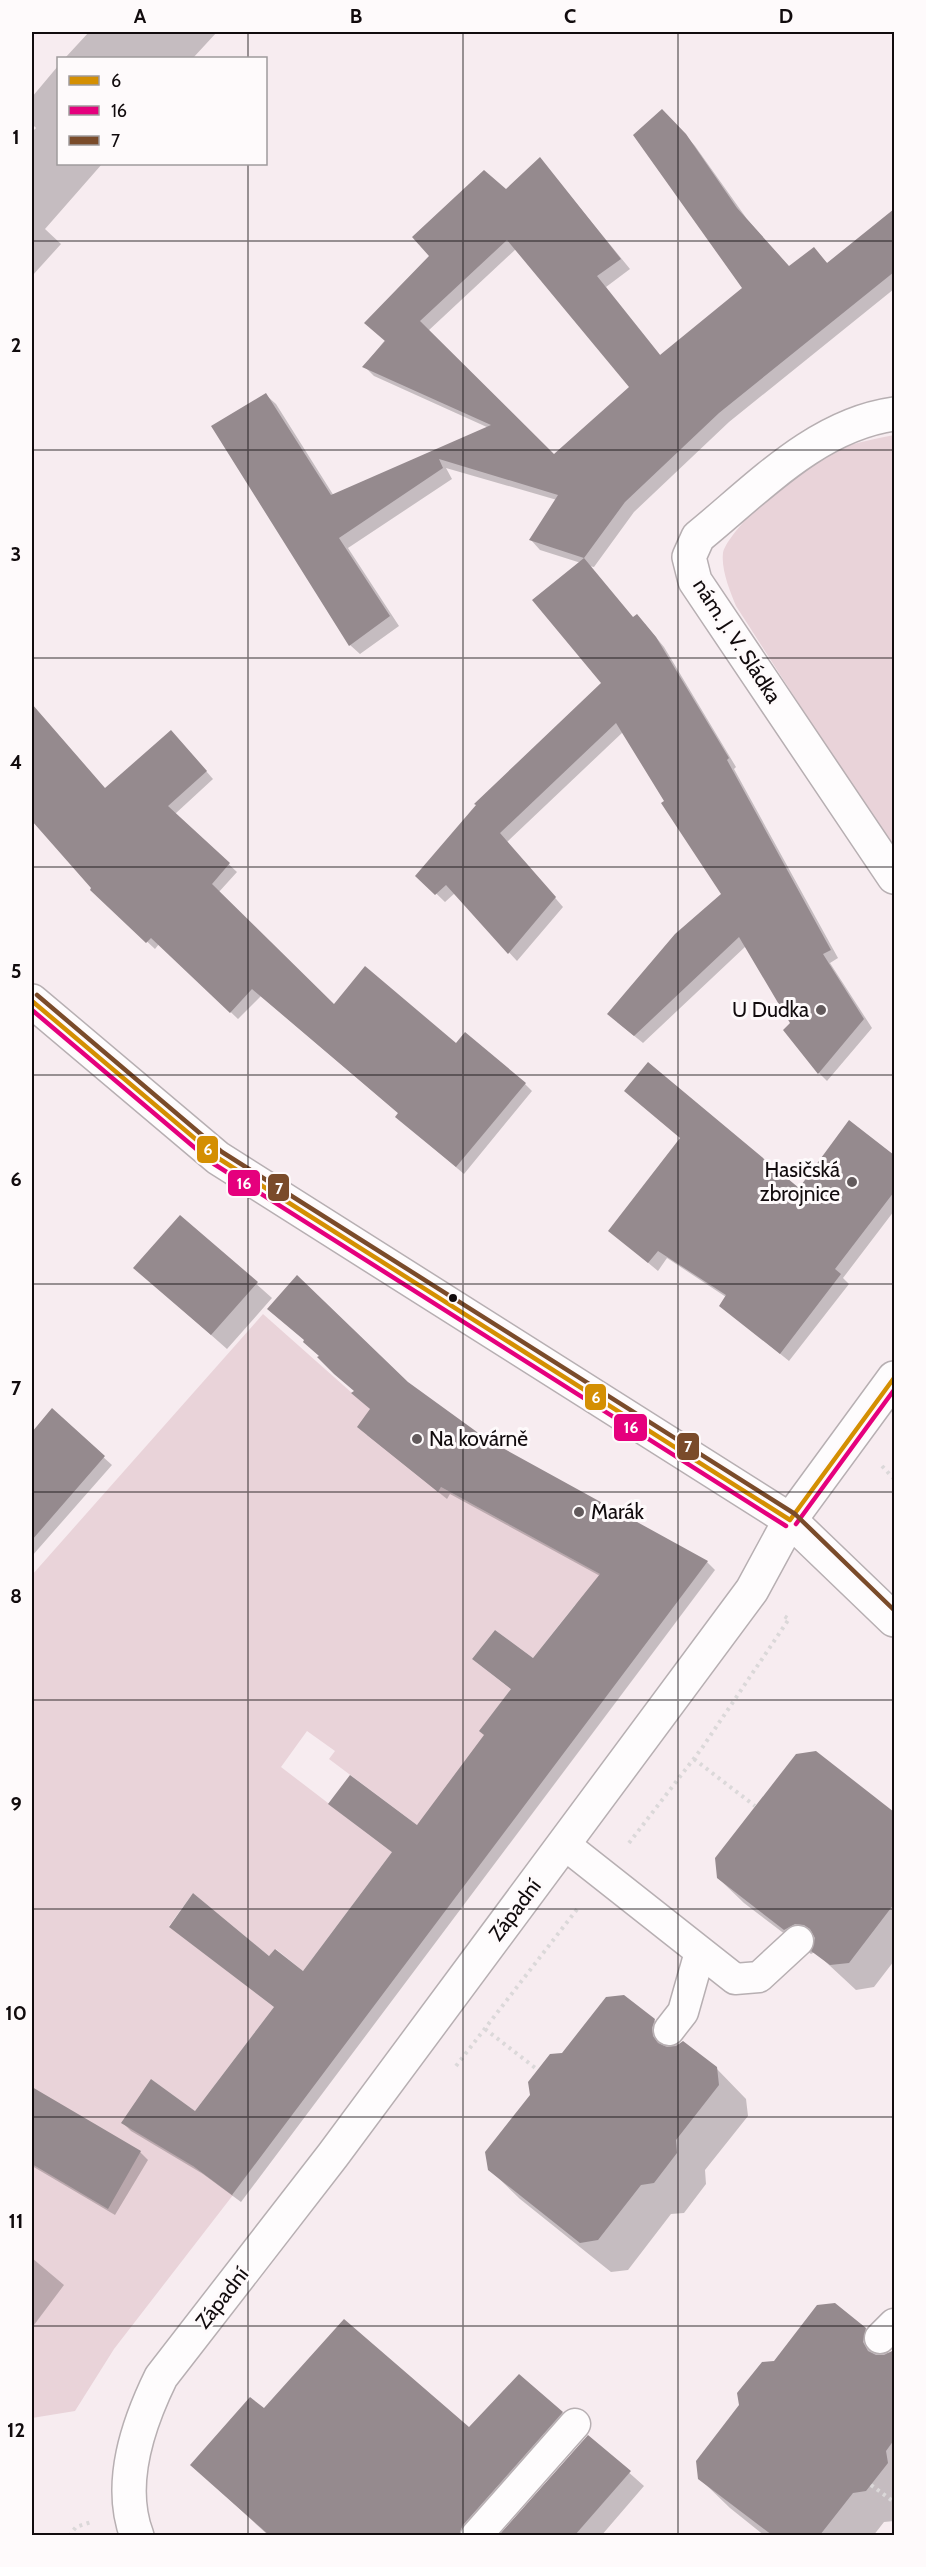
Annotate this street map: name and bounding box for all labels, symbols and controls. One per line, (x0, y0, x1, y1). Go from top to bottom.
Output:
text: A (134, 4, 147, 28)
text: B (350, 4, 362, 28)
text: C (564, 4, 576, 28)
text: D (779, 4, 793, 28)
legend (57, 57, 267, 165)
text: 6 (111, 70, 121, 92)
text: 16 (111, 100, 127, 122)
text: 1 (12, 125, 20, 149)
text: 7 (111, 130, 120, 152)
text: 2 (11, 333, 21, 357)
text: 3 (11, 542, 21, 566)
street label: nám. J. V. Sládka (688, 574, 787, 708)
text: 4 (10, 750, 22, 774)
text: 5 (11, 959, 21, 983)
place label: U Dudka (732, 997, 809, 1022)
marker: U Dudka (814, 1003, 828, 1017)
line badge: 6 (196, 1135, 219, 1164)
text: 6 (204, 1140, 213, 1159)
place label: Hasičská zbrojnice (760, 1157, 840, 1207)
text: 6 (10, 1167, 22, 1191)
line badge: 16 (227, 1169, 261, 1197)
line badge: 7 (267, 1173, 290, 1202)
text: 16 (237, 1174, 251, 1193)
marker: Hasičská zbrojnice (845, 1175, 859, 1189)
text: 7 (275, 1179, 284, 1198)
unlabelled marker (447, 1292, 459, 1304)
text: 7 (11, 1376, 22, 1400)
line badge: 6 (584, 1383, 607, 1411)
text: 6 (592, 1388, 601, 1407)
line badge: 16 (613, 1413, 648, 1442)
text: 16 (624, 1418, 638, 1437)
place label: Na kovárně (429, 1426, 528, 1451)
marker: Na kovárně (410, 1432, 424, 1446)
line badge: 7 (676, 1432, 700, 1461)
text: 7 (684, 1437, 693, 1456)
place label: Marák (591, 1499, 645, 1524)
marker: Marák (572, 1505, 586, 1519)
text: 8 (10, 1584, 22, 1608)
text: 9 (10, 1792, 22, 1816)
street label: Západní (483, 1873, 546, 1946)
text: 10 (5, 2001, 27, 2025)
text: 11 (9, 2209, 23, 2233)
street label: Západní (190, 2262, 254, 2333)
text: 12 (7, 2418, 25, 2442)

